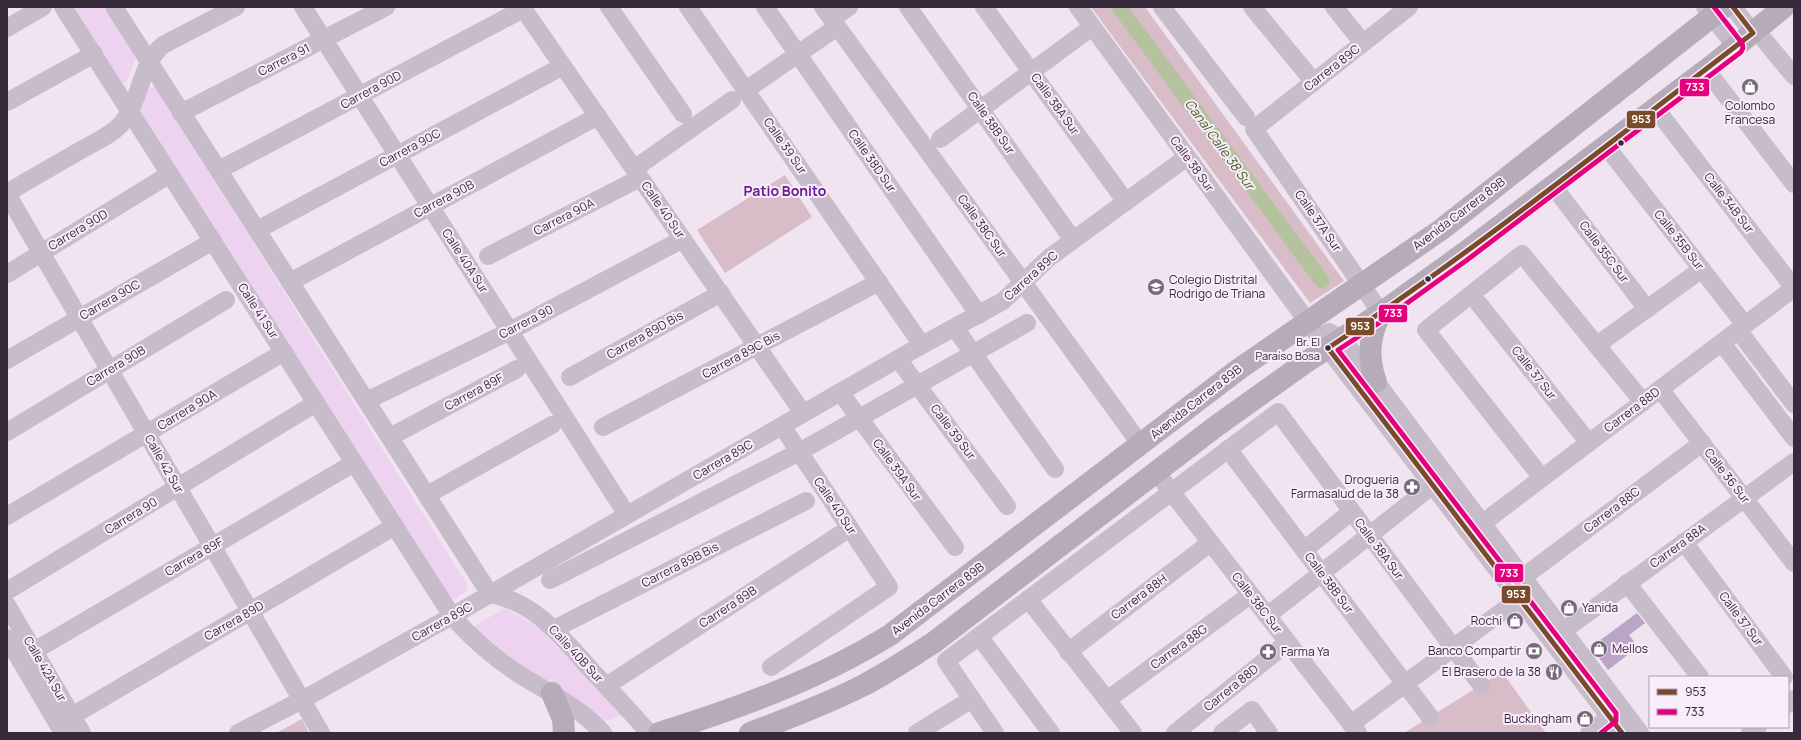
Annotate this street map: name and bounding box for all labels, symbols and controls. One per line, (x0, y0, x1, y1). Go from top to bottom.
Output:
street label: Carrera 91 (255, 39, 313, 80)
street label: Carrera 89C (1300, 40, 1364, 95)
street label: Carrera 90D (337, 66, 404, 113)
street label: Calle 38A Sur (1027, 69, 1084, 139)
shop icon: Colombo Francesa (1740, 77, 1760, 97)
line badge: 733 (1679, 78, 1710, 97)
text: 733 (1686, 79, 1704, 94)
street label: Calle 38B Sur (964, 88, 1020, 158)
water label: Canal Calle 38 Sur (1182, 96, 1258, 192)
place label: Colombo Francesa (1725, 97, 1775, 128)
line badge: 953 (1626, 110, 1656, 129)
text: 953 (1631, 111, 1651, 126)
street label: Calle 39 Sur (760, 114, 812, 178)
street label: Carrera 90C (376, 124, 444, 171)
street label: Calle 38D Sur (844, 126, 901, 196)
street label: Calle 38 Sur (1167, 133, 1217, 195)
unlabelled marker (1616, 138, 1626, 148)
street label: Calle 34B Sur (1700, 169, 1759, 237)
street label: Avenida Carrera 89B (1409, 173, 1508, 254)
street label: Carrera 90B (411, 176, 477, 222)
street label: Calle 40 Sur (638, 178, 690, 242)
district label: Patio Bonito (744, 181, 827, 200)
street label: Calle 37A Sur (1291, 187, 1346, 255)
street label: Calle 38C Sur (954, 191, 1011, 261)
street label: Carrera 90A (530, 194, 598, 239)
street label: Carrera 90D (45, 205, 111, 254)
street label: Calle 35B Sur (1650, 206, 1709, 274)
street label: Calle 35C Sur (1575, 217, 1634, 287)
street label: Calle 40A Sur (438, 225, 493, 297)
street label: Carrera 89C (1000, 247, 1062, 304)
place label: Colegio Distrital Rodrigo de Triana (1169, 271, 1265, 302)
unlabelled marker (1423, 274, 1433, 284)
street label: Carrera 90C (76, 275, 143, 324)
school or university icon: Colegio Distrital Rodrigo de Triana (1146, 277, 1166, 297)
street label: Calle 41 Sur (234, 280, 283, 342)
street label: Carrera 90 (496, 301, 556, 342)
line badge: 733 (1378, 304, 1408, 323)
text: 733 (1384, 305, 1402, 320)
street label: Carrera 89D Bis (603, 306, 686, 363)
line badge: 953 (1345, 317, 1375, 336)
text: 953 (1350, 318, 1370, 333)
street label: Carrera 89C Bis (699, 327, 783, 382)
place label: Br. El Paraíso Bosa (1256, 334, 1320, 363)
street label: Carrera 90B (83, 341, 148, 390)
street label: Calle 37 Sur (1508, 342, 1561, 404)
marker: Br. El Paraíso Bosa (1323, 343, 1333, 353)
street label: Avenida Carrera 89B (1146, 361, 1245, 443)
street label: Carrera 89F (441, 369, 506, 414)
street label: Carrera 88D (1600, 383, 1663, 436)
street label: Carrera 90A (154, 385, 220, 434)
street label: Calle 39 Sur (927, 400, 980, 464)
street label: Calle 42 Sur (141, 431, 188, 497)
street label: Carrera 89C (690, 435, 756, 484)
street label: Calle 39A Sur (869, 435, 926, 505)
street label: Calle 36 Sur (1700, 445, 1755, 507)
place label: Drogueria Farmasalud de la 38 (1291, 471, 1399, 502)
street label: Calle 40 Sur (810, 474, 861, 538)
pharmacy icon: Drogueria Farmasalud de la 38 (1402, 477, 1422, 497)
street label: Carrera 88C (1580, 483, 1644, 536)
street label: Carrera 90 (101, 493, 160, 538)
street label: Calle 38A Sur (1351, 515, 1408, 583)
street label: Carrera 88A (1646, 519, 1710, 572)
street label: Carrera 89F (162, 533, 226, 580)
street label: Carrera 89B Bis (638, 538, 721, 591)
street label: Calle 38B Sur (1301, 549, 1358, 617)
street label: Avenida Carrera 89B (888, 558, 987, 639)
line badge: 733 (1494, 563, 1524, 583)
text: 733 (1500, 565, 1518, 580)
street label: Calle 38C Sur (1228, 568, 1287, 637)
street label: Carrera 88H (1107, 570, 1170, 623)
street label: Carrera 89B (696, 582, 760, 632)
line badge: 953 (1501, 585, 1531, 604)
text: 953 (1506, 586, 1526, 601)
street label: Calle 37 Sur (1715, 588, 1768, 650)
street label: Carrera 89D (201, 597, 267, 645)
street label: Carrera 89C (408, 598, 476, 645)
shop icon: Yanida (1559, 598, 1579, 618)
place label: Yanida (1582, 599, 1618, 616)
shop icon: Rochi (1505, 611, 1525, 631)
place label: Rochi (1471, 612, 1502, 629)
street label: Carrera 88G (1147, 620, 1211, 673)
street label: Calle 40B Sur (545, 621, 608, 687)
street label: Calle 42A Sur (20, 633, 71, 705)
shop icon: Mellos (1589, 639, 1609, 659)
place label: Mellos (1612, 640, 1648, 657)
bank icon: Banco Compartir (1524, 641, 1544, 661)
pharmacy icon: Farma Ya (1258, 642, 1278, 662)
place label: Banco Compartir (1428, 642, 1522, 659)
place label: Farma Ya (1281, 643, 1329, 660)
street label: Carrera 88D (1200, 660, 1262, 715)
restaurant icon: El Brasero de la 38 (1544, 662, 1564, 682)
place label: El Brasero de la 38 (1442, 663, 1541, 680)
legend (1649, 676, 1789, 728)
text: 953 (1685, 683, 1706, 700)
text: 733 (1685, 703, 1704, 720)
shop icon: Buckingham (1575, 709, 1595, 729)
place label: Buckingham (1504, 710, 1572, 727)

